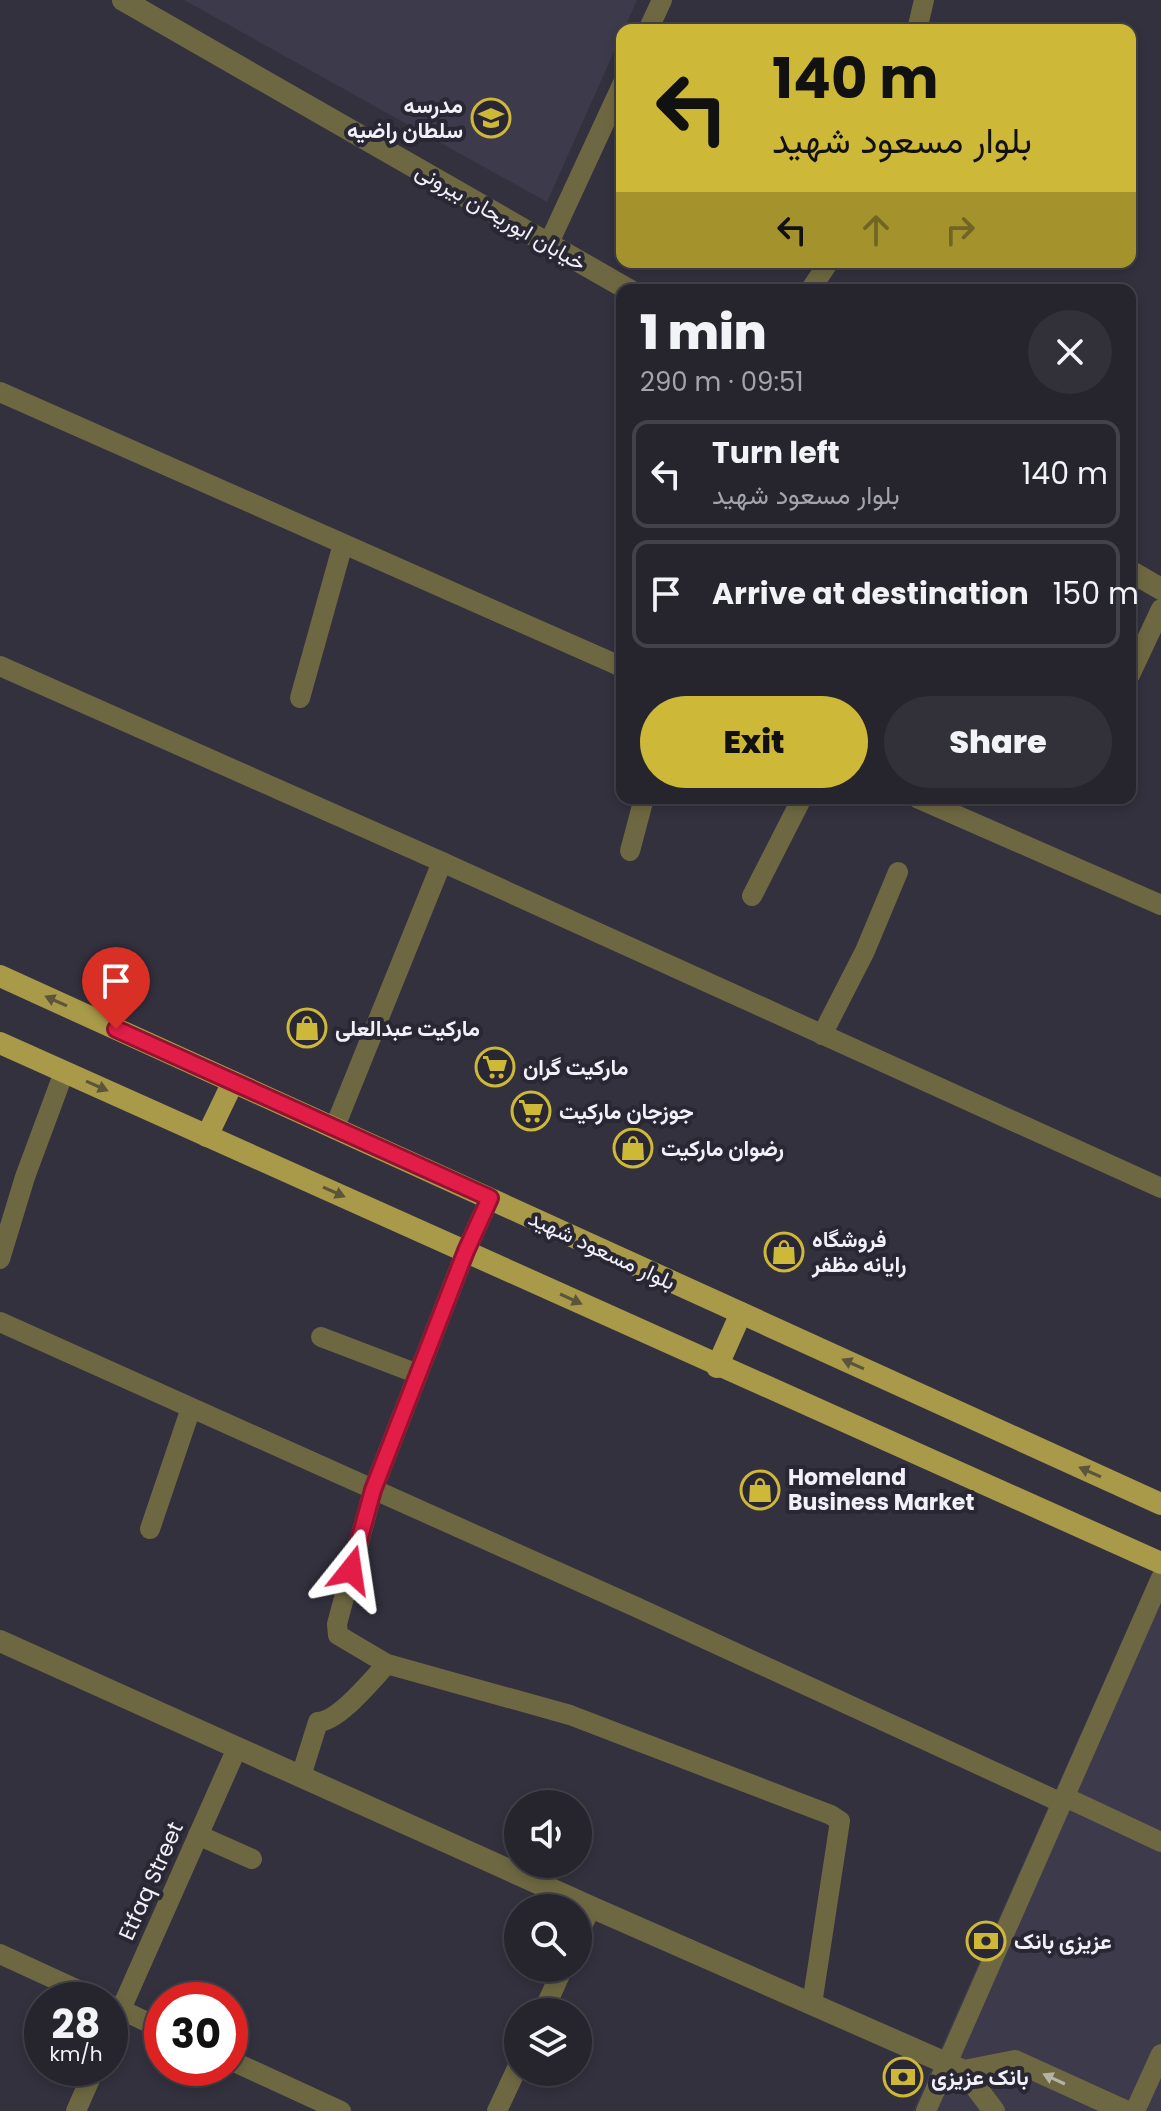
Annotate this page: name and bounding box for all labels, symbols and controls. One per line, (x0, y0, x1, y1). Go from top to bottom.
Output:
text: 140 m (772, 39, 939, 118)
icon: left (640, 56, 744, 160)
place label: مدرسه سلطان راضیه (347, 90, 463, 146)
school or university icon: مدرسه سلطان راضیه (470, 97, 512, 139)
text: بلوار مسعود شهید (772, 115, 1032, 166)
street label: خیابان ابوریحان بیرونی (410, 155, 592, 279)
icon: left (770, 208, 814, 252)
icon: ahead (854, 208, 898, 252)
icon: right (938, 208, 982, 252)
text: 1 min (640, 299, 767, 366)
button: close (1028, 310, 1112, 394)
text: 290 m · 09:51 (640, 364, 804, 400)
text: Turn left (712, 431, 840, 474)
icon: left (644, 452, 688, 496)
text: 140 m (1022, 452, 1108, 495)
text: بلوار مسعود شهید (712, 477, 900, 513)
icon: arrive (644, 572, 688, 616)
text: Arrive at destination (712, 572, 1029, 615)
text: 150 m (1053, 572, 1139, 615)
button: Exit (640, 696, 868, 788)
button: Share (884, 696, 1112, 788)
pin (82, 947, 150, 1029)
icon: arrive (94, 959, 138, 1003)
one-way arrow (44, 994, 68, 1008)
shop icon: مارکیت عبدالعلی (286, 1007, 328, 1049)
place label: مارکیت عبدالعلی (335, 1013, 480, 1044)
supermarket icon: مارکیت گران (474, 1046, 516, 1088)
place label: مارکیت گران (523, 1052, 628, 1083)
one-way arrow (85, 1080, 109, 1093)
supermarket icon: جوزجان مارکیت (510, 1090, 552, 1132)
place label: جوزجان مارکیت (559, 1096, 694, 1127)
shop icon: رضوان مارکیت (612, 1127, 654, 1169)
place label: رضوان مارکیت (661, 1133, 784, 1164)
one-way arrow (322, 1186, 346, 1199)
street label: بلوار مسعود شهید (523, 1202, 681, 1298)
place label: فروشگاه رایانه مظفر (811, 1224, 907, 1280)
shop icon: فروشگاه رایانه مظفر (763, 1231, 805, 1273)
one-way arrow (559, 1293, 583, 1306)
one-way arrow (841, 1357, 865, 1371)
place label: Homeland Business Market (788, 1462, 974, 1518)
one-way arrow (1078, 1465, 1102, 1479)
shop icon: Homeland Business Market (739, 1469, 781, 1511)
position arrow (309, 1528, 393, 1612)
map controls (504, 1790, 592, 2086)
button: sound (504, 1790, 592, 1878)
street label: Etfaq Street (111, 1817, 191, 1945)
button: search (504, 1894, 592, 1982)
bank icon: عزیزی بانک (965, 1920, 1007, 1962)
place label: عزیزی بانک (1014, 1926, 1112, 1957)
speed limit sign: 30 (144, 1982, 248, 2086)
text: 28 (52, 1996, 100, 2052)
button: layers (504, 1998, 592, 2086)
text: km/h (49, 2040, 103, 2068)
bank icon: بانک عزیزی (882, 2056, 924, 2098)
place label: بانک عزیزی (931, 2062, 1029, 2093)
one-way arrow (1042, 2072, 1066, 2085)

